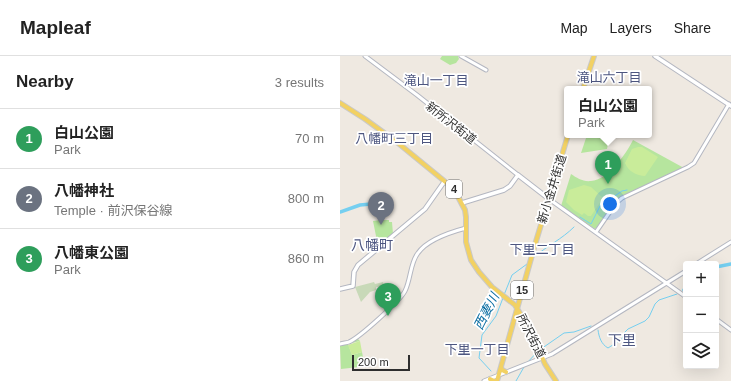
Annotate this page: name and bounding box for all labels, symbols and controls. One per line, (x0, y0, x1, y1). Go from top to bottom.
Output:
text: Mapleaf (20, 17, 91, 38)
text: Map (560, 20, 588, 36)
text: Layers (610, 20, 652, 36)
text: Share (674, 20, 711, 36)
district label: 滝山六丁目 (576, 70, 642, 85)
text: Nearby (16, 72, 74, 91)
district label: 滝山一丁目 (403, 73, 469, 88)
text: 3 results (275, 75, 324, 90)
popup (564, 86, 652, 138)
text: 白山公園 (578, 97, 638, 114)
street label: 新所沢街道 (423, 99, 479, 147)
text: Park (578, 115, 605, 130)
text: 白山公園 (54, 124, 114, 141)
text: 1 (25, 131, 33, 146)
text: 70 m (295, 131, 324, 146)
district label: 八幡町三丁目 (355, 131, 433, 146)
text: Park (54, 142, 81, 157)
pin: 1 (595, 151, 621, 184)
street label: 新小金井街道 (535, 153, 569, 225)
road number: 4 (446, 180, 462, 198)
text: 八幡神社 (54, 182, 114, 199)
text: 2 (25, 191, 33, 206)
text: 800 m (288, 191, 324, 206)
pin: 2 (368, 192, 394, 225)
your location (600, 194, 620, 214)
text: Temple · 前沢保谷線 (54, 203, 172, 218)
district label: 八幡町 (351, 237, 393, 253)
district label: 下里二丁目 (509, 242, 575, 257)
text: 八幡東公園 (54, 244, 129, 261)
text: 3 (25, 251, 33, 266)
text: 860 m (288, 251, 324, 266)
map controls (683, 261, 719, 369)
button: + (683, 261, 719, 297)
text: Park (54, 262, 81, 277)
road number: 15 (511, 281, 533, 299)
pin: 3 (375, 283, 401, 316)
water label: 西妻川 (471, 289, 503, 332)
button: − (683, 297, 719, 333)
street label: 所沢街道 (514, 311, 548, 361)
district label: 下里 (608, 332, 636, 348)
button: layers (683, 333, 719, 369)
district label: 下里一丁目 (444, 342, 510, 357)
scale bar (352, 353, 410, 372)
text: 200 m (358, 356, 389, 368)

